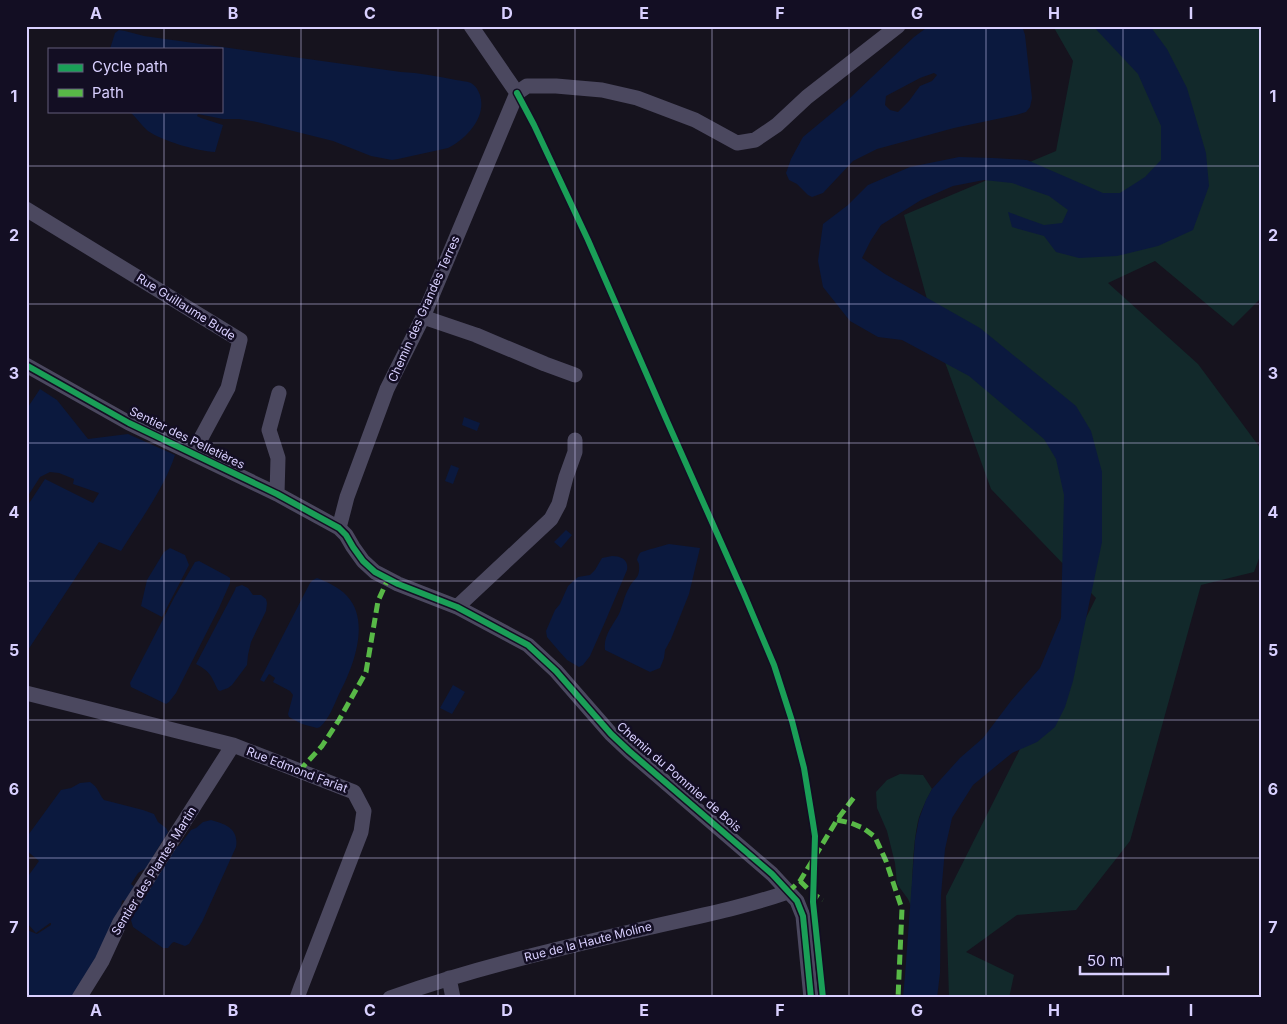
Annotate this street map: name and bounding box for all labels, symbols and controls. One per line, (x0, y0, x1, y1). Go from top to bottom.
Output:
text: A (90, 3, 102, 23)
text: B (228, 3, 238, 23)
text: C (364, 3, 376, 23)
text: D (501, 3, 513, 23)
text: E (639, 3, 649, 23)
text: F (775, 3, 785, 23)
text: G (911, 3, 923, 23)
text: H (1048, 3, 1060, 23)
text: I (1189, 3, 1193, 23)
legend (48, 48, 222, 112)
text: Cycle path (92, 57, 168, 76)
text: Path (92, 83, 124, 102)
text: 1 (11, 86, 17, 106)
text: 1 (1270, 86, 1276, 106)
text: 2 (9, 225, 19, 245)
text: 2 (1268, 225, 1278, 245)
street label: Chemin des Grandes Terres (384, 233, 463, 384)
street label: Rue Guillaume Bude (134, 270, 239, 343)
text: 3 (9, 363, 19, 383)
text: 3 (1268, 363, 1278, 383)
street label: Sentier des Pelletières (127, 403, 247, 472)
text: 4 (9, 502, 20, 522)
text: 4 (1268, 502, 1279, 522)
text: 5 (9, 640, 19, 660)
text: 5 (1268, 640, 1278, 660)
street label: Chemin du Pommier de Bois (614, 718, 745, 835)
street label: Rue Edmond Fariat (245, 743, 350, 796)
text: 6 (9, 779, 19, 799)
text: 6 (1268, 779, 1278, 799)
street label: Sentier des Plantes Martin (108, 804, 199, 938)
text: 7 (9, 917, 19, 937)
text: 7 (1268, 917, 1278, 937)
street label: Rue de la Haute Moline (523, 918, 653, 965)
scale bar (1080, 944, 1167, 976)
text: 50 m (1087, 951, 1123, 970)
text: A (90, 1000, 102, 1020)
text: B (228, 1000, 238, 1020)
text: C (364, 1000, 376, 1020)
text: D (501, 1000, 513, 1020)
text: E (639, 1000, 649, 1020)
text: F (775, 1000, 785, 1020)
text: G (911, 1000, 923, 1020)
text: H (1048, 1000, 1060, 1020)
text: I (1189, 1000, 1193, 1020)

